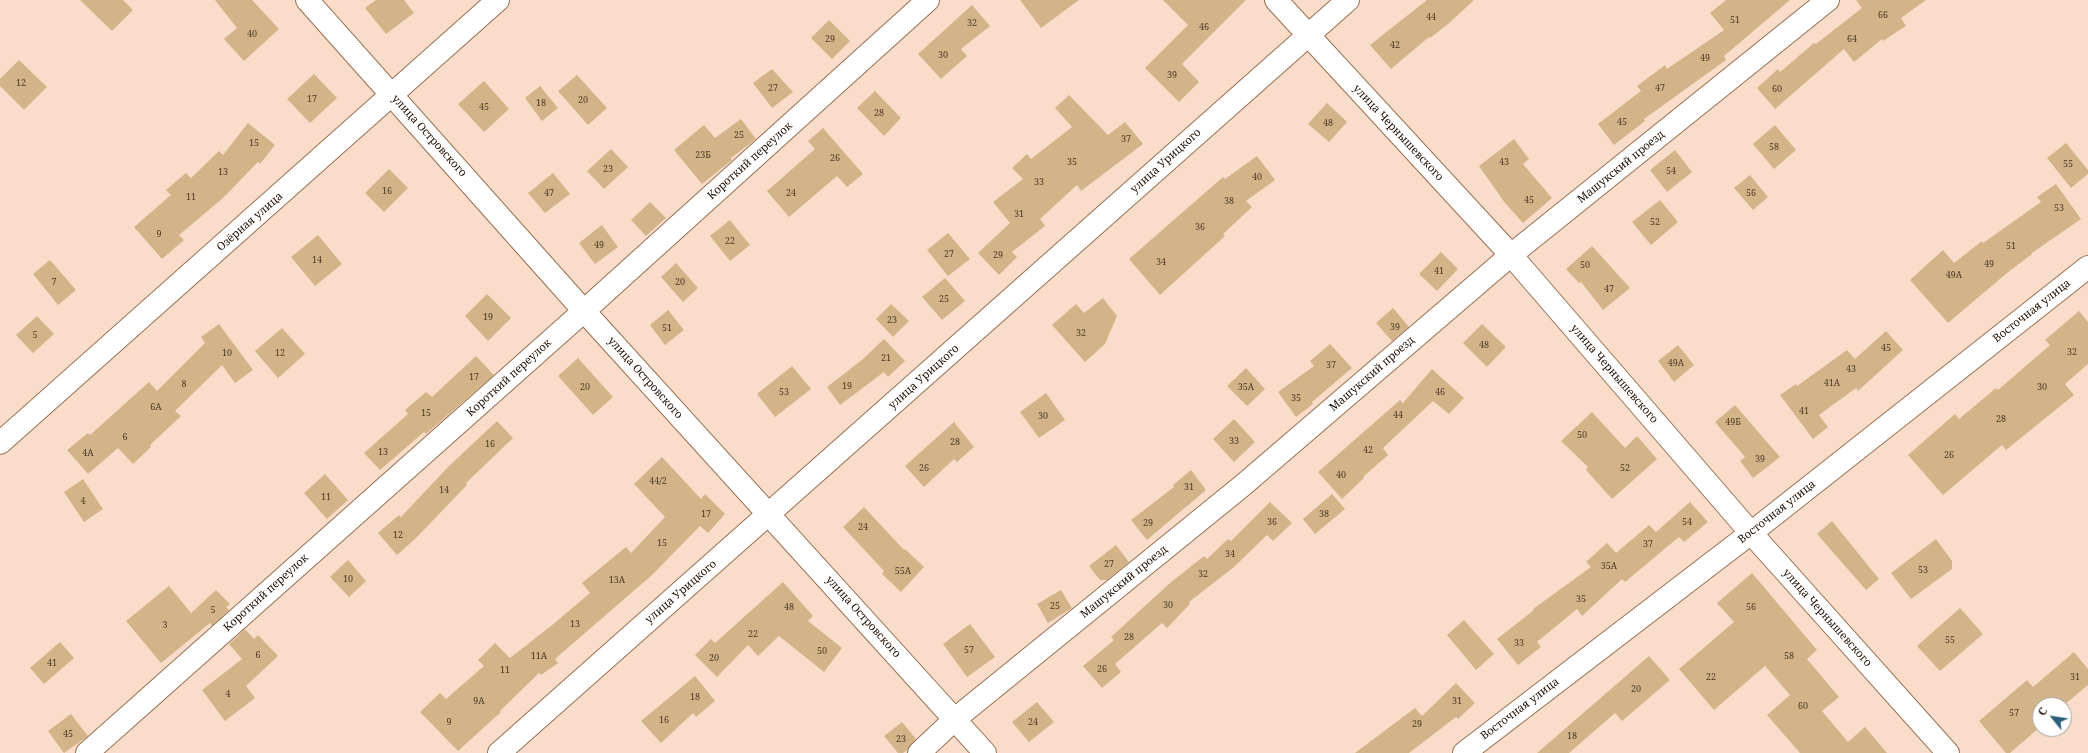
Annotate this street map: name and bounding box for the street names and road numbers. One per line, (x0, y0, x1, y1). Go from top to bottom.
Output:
street label: улица Чернышевского (1350, 82, 1446, 184)
street label: улица Островского (389, 92, 469, 180)
street label: Короткий переулок (705, 119, 795, 203)
street label: улица Урицкого (1128, 126, 1204, 196)
street label: Машукский проезд (1575, 128, 1667, 206)
street label: Озёрная улица (214, 190, 286, 254)
street label: Восточная улица (1991, 277, 2073, 345)
street label: улица Чернышевского (1567, 322, 1661, 426)
street label: улица Островского (605, 334, 685, 422)
street label: Машукский проезд (1327, 334, 1417, 414)
street label: Короткий переулок (464, 336, 554, 420)
street label: улица Урицкого (886, 342, 962, 412)
street label: Восточная улица (1736, 478, 1818, 546)
street label: Машукский проезд (1078, 543, 1170, 621)
street label: Короткий переулок (221, 551, 311, 635)
street label: улица Урицкого (643, 557, 719, 627)
street label: улица Чернышевского (1780, 567, 1874, 669)
street label: улица Островского (823, 573, 903, 661)
street label: Восточная улица (1478, 675, 1562, 743)

